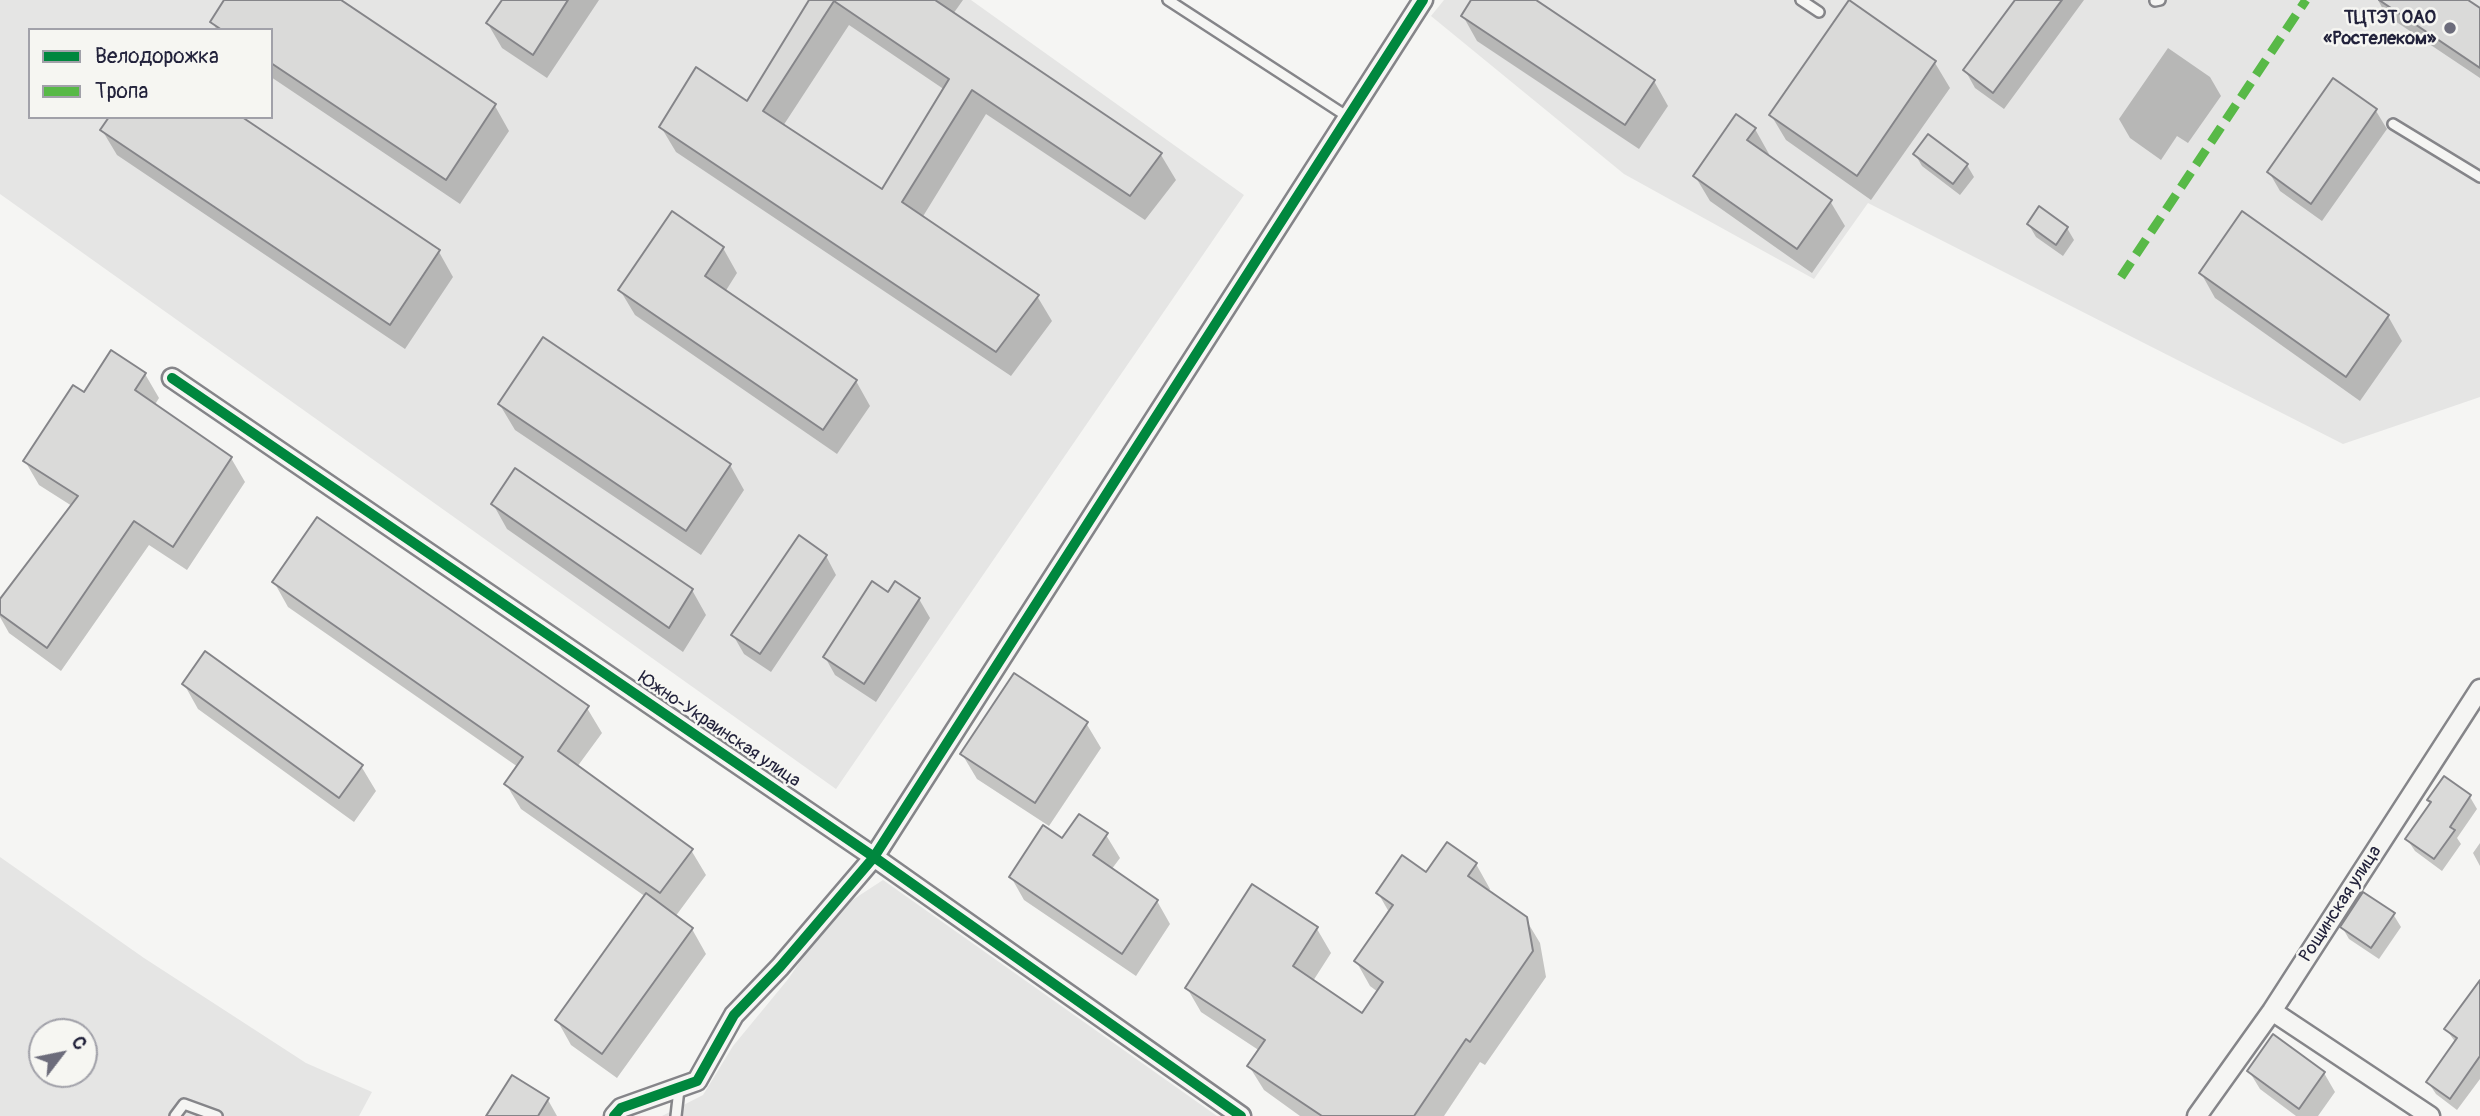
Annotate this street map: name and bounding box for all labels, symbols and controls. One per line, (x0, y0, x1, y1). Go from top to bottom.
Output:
place label: ТЦТЭТ ОАО «Ростелеком» (2323, 7, 2436, 50)
marker: ТЦТЭТ ОАО «Ростелеком» (2442, 20, 2458, 36)
legend (28, 28, 273, 119)
text: Велодорожка (95, 43, 219, 70)
text: Тропа (95, 78, 148, 105)
street label: Южно-Украинская улица (634, 668, 804, 792)
street label: Рощинская улица (2295, 842, 2387, 966)
north arrow (28, 1018, 98, 1088)
text: С (66, 1032, 92, 1054)

